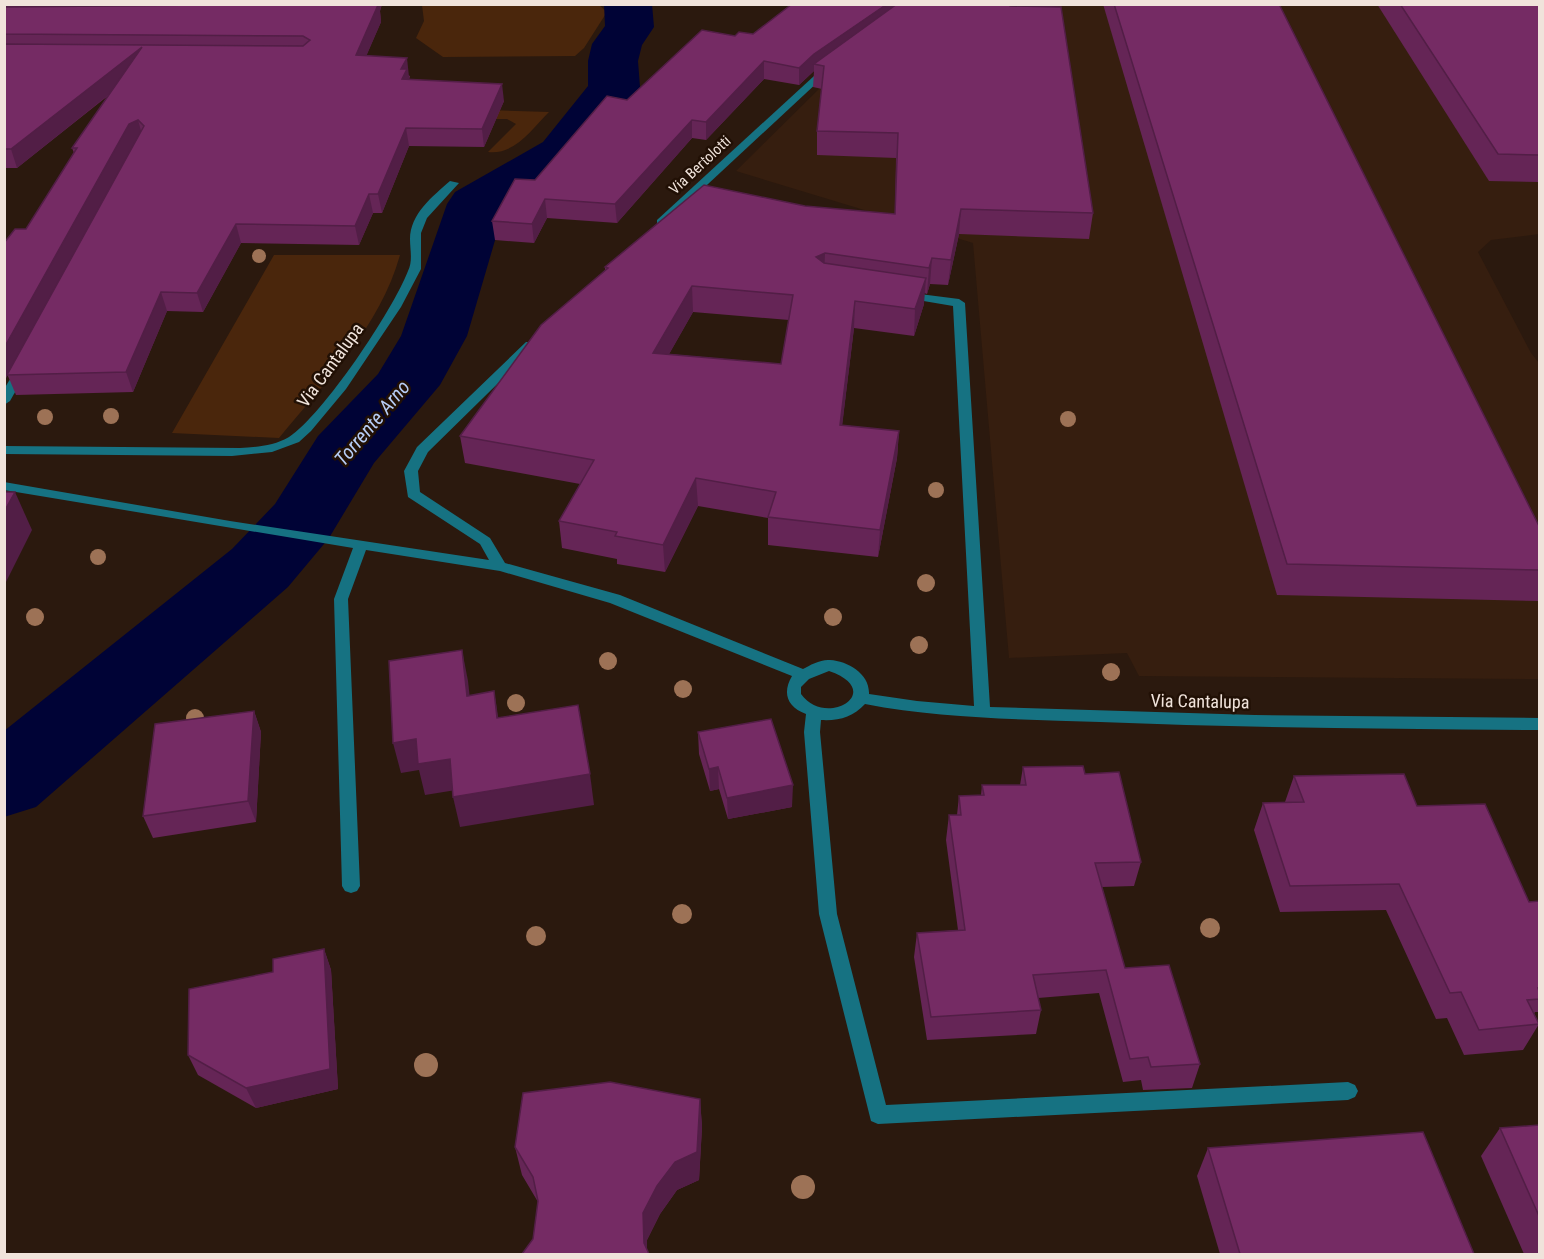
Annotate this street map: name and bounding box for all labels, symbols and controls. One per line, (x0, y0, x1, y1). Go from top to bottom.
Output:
street label: Via Bertolotti (665, 132, 735, 198)
street label: Via Cantalupa (292, 319, 368, 411)
water label: Torrente Arno (329, 375, 415, 471)
street label: Via Cantalupa (1150, 690, 1250, 712)

